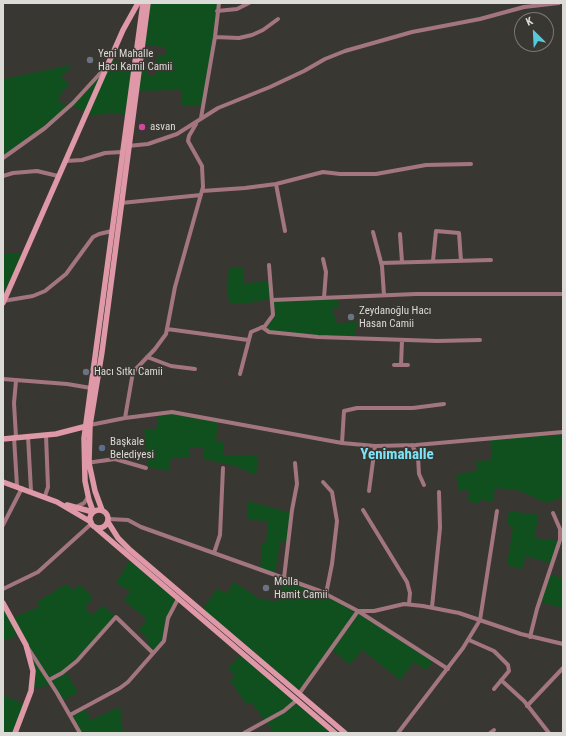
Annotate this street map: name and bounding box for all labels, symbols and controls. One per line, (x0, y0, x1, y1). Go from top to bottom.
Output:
north arrow (514, 12, 554, 52)
text: K (524, 14, 535, 29)
place label: Yeni Mahalle Hacı Kamil Camii (98, 47, 172, 73)
marker: Yeni Mahalle Hacı Kamil Camii (85, 55, 95, 65)
place label: asvan (150, 120, 176, 134)
marker: asvan (137, 122, 147, 132)
place label: Zeydanoğlu Hacı Hasan Camii (359, 304, 431, 330)
marker: Zeydanoğlu Hacı Hasan Camii (346, 312, 356, 322)
place label: Hacı Sıtkı Camii (94, 365, 163, 379)
marker: Hacı Sıtkı Camii (81, 367, 91, 377)
place label: Başkale Belediyesi (110, 435, 154, 461)
marker: Başkale Belediyesi (97, 443, 107, 453)
district label: Yenimahalle (360, 446, 434, 464)
place label: Molla Hamit Camii (274, 575, 328, 601)
marker: Molla Hamit Camii (261, 583, 271, 593)

